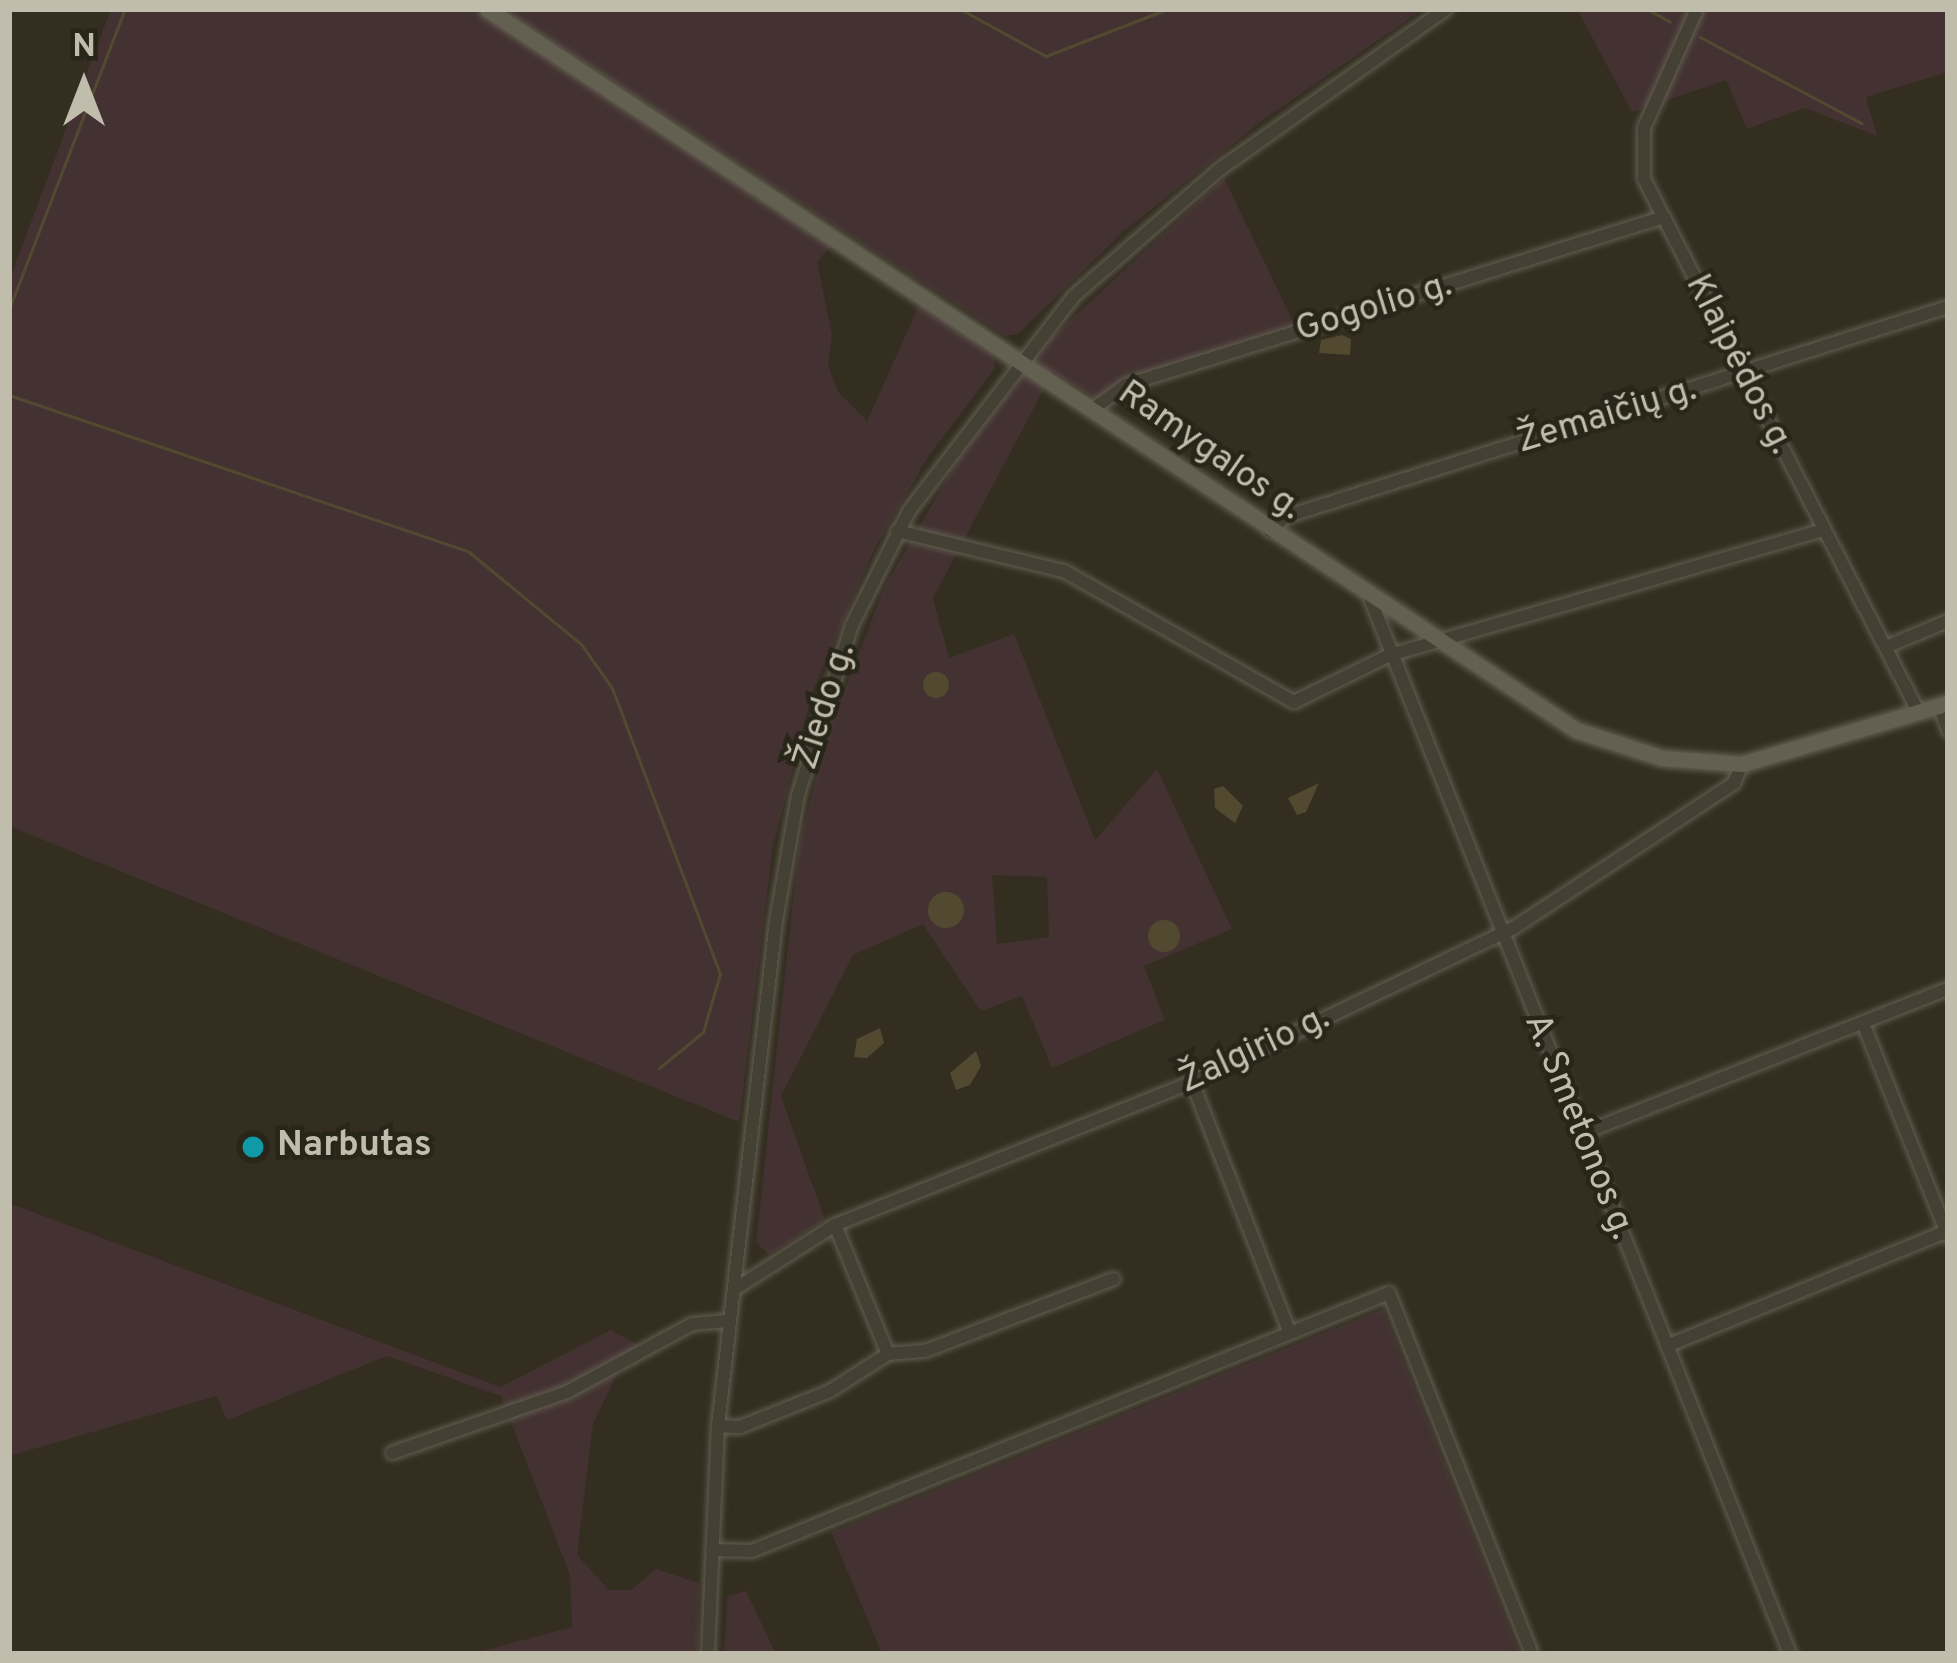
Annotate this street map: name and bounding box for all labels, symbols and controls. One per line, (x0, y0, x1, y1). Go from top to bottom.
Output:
north arrow (24, 24, 144, 144)
text: N (72, 27, 96, 69)
street label: Gogolio g. (1291, 265, 1457, 353)
street label: Klaipėdos g. (1674, 268, 1802, 462)
street label: Žemaičių g. (1512, 369, 1702, 465)
street label: Ramygalos g. (1109, 373, 1309, 531)
street label: Žiedo g. (785, 639, 867, 775)
street label: Žalgirio g. (1173, 997, 1337, 1105)
street label: A. Smetonos g. (1513, 1008, 1643, 1246)
place label: Narbutas (277, 1125, 432, 1169)
marker: Narbutas (240, 1134, 266, 1160)

